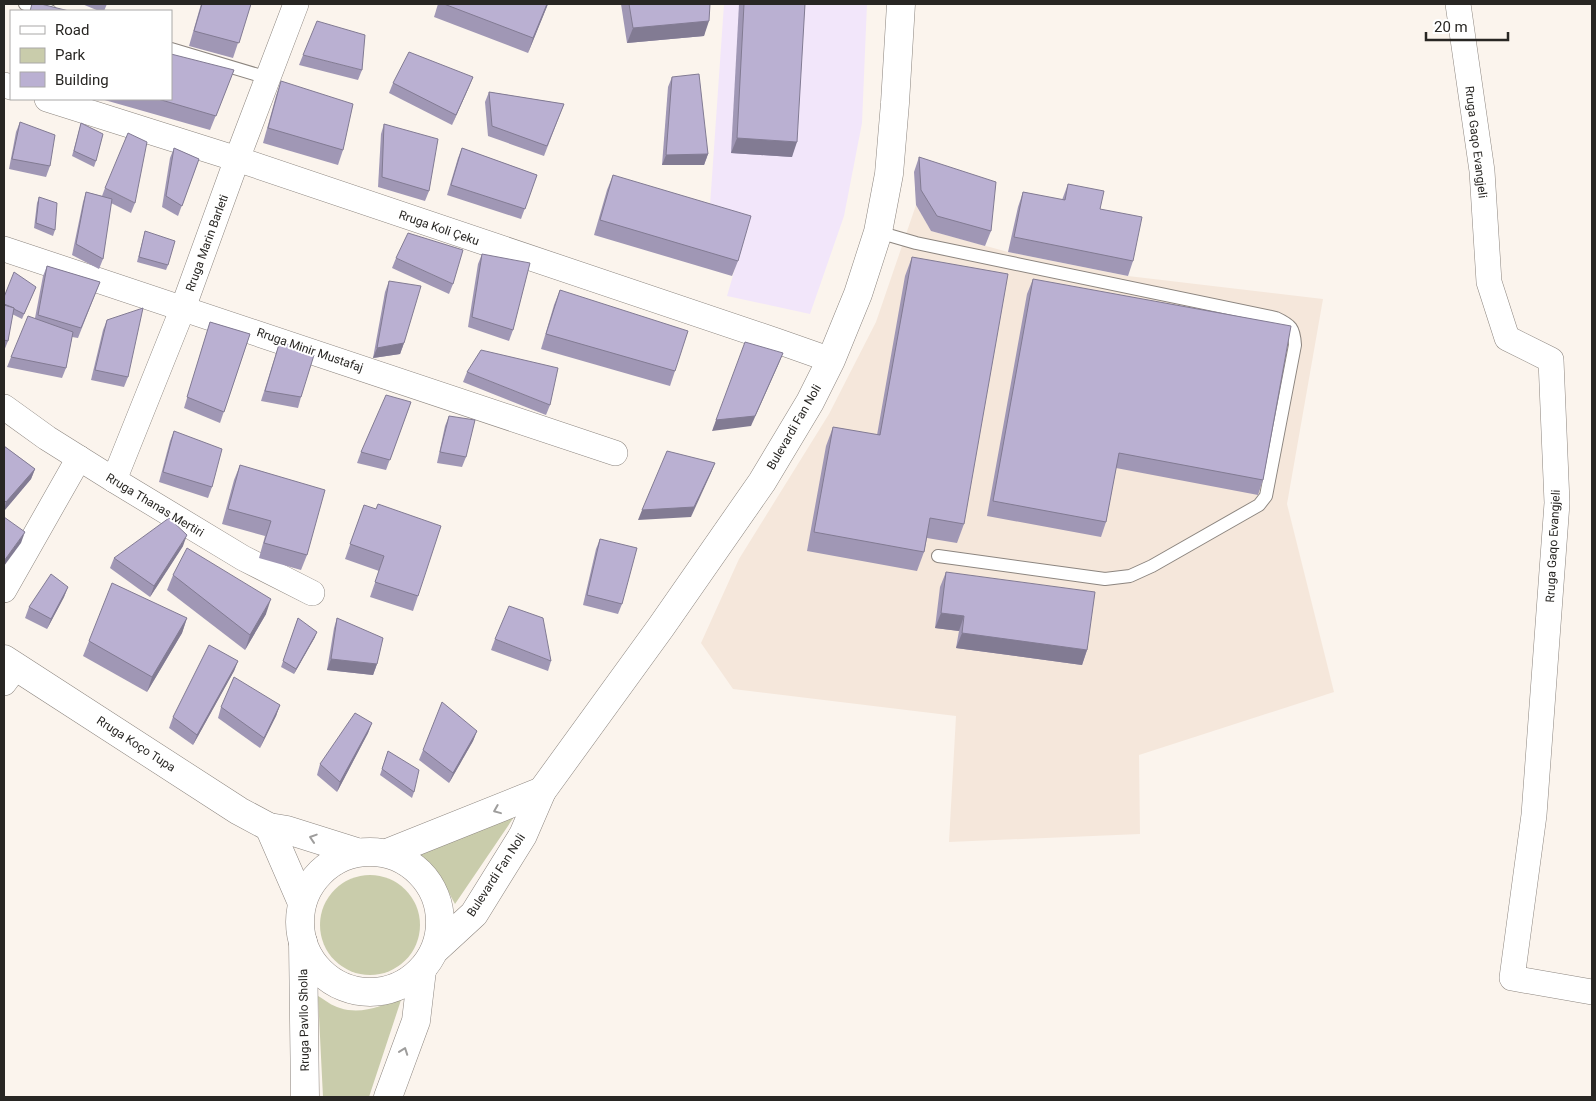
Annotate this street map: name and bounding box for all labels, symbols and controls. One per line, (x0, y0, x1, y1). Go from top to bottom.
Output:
legend (10, 10, 172, 100)
scale bar (1426, 10, 1508, 42)
text: 20 m (1434, 18, 1468, 36)
text: Road (55, 21, 89, 39)
text: Park (55, 46, 86, 64)
text: Building (55, 71, 109, 89)
street label: Rruga Gaqo Evangjeli (1462, 85, 1490, 199)
street label: Rruga Marin Barleti (183, 193, 231, 293)
street label: Rruga Koli Çeku (397, 208, 481, 248)
street label: Rruga Minir Mustafaj (255, 325, 365, 375)
street label: Bulevardi Fan Noli (764, 382, 824, 472)
street label: Rruga Thanas Mertiri (104, 470, 207, 540)
street label: Rruga Gaqo Evangjeli (1543, 489, 1563, 603)
street label: Rruga Koço Tupa (94, 713, 178, 775)
one-way arrow (493, 803, 502, 814)
street label: Bulevardi Fan Noli (464, 831, 528, 919)
one-way arrow (310, 834, 318, 844)
street label: Rruga Pavllo Sholla (296, 969, 312, 1071)
one-way arrow (398, 1048, 408, 1056)

